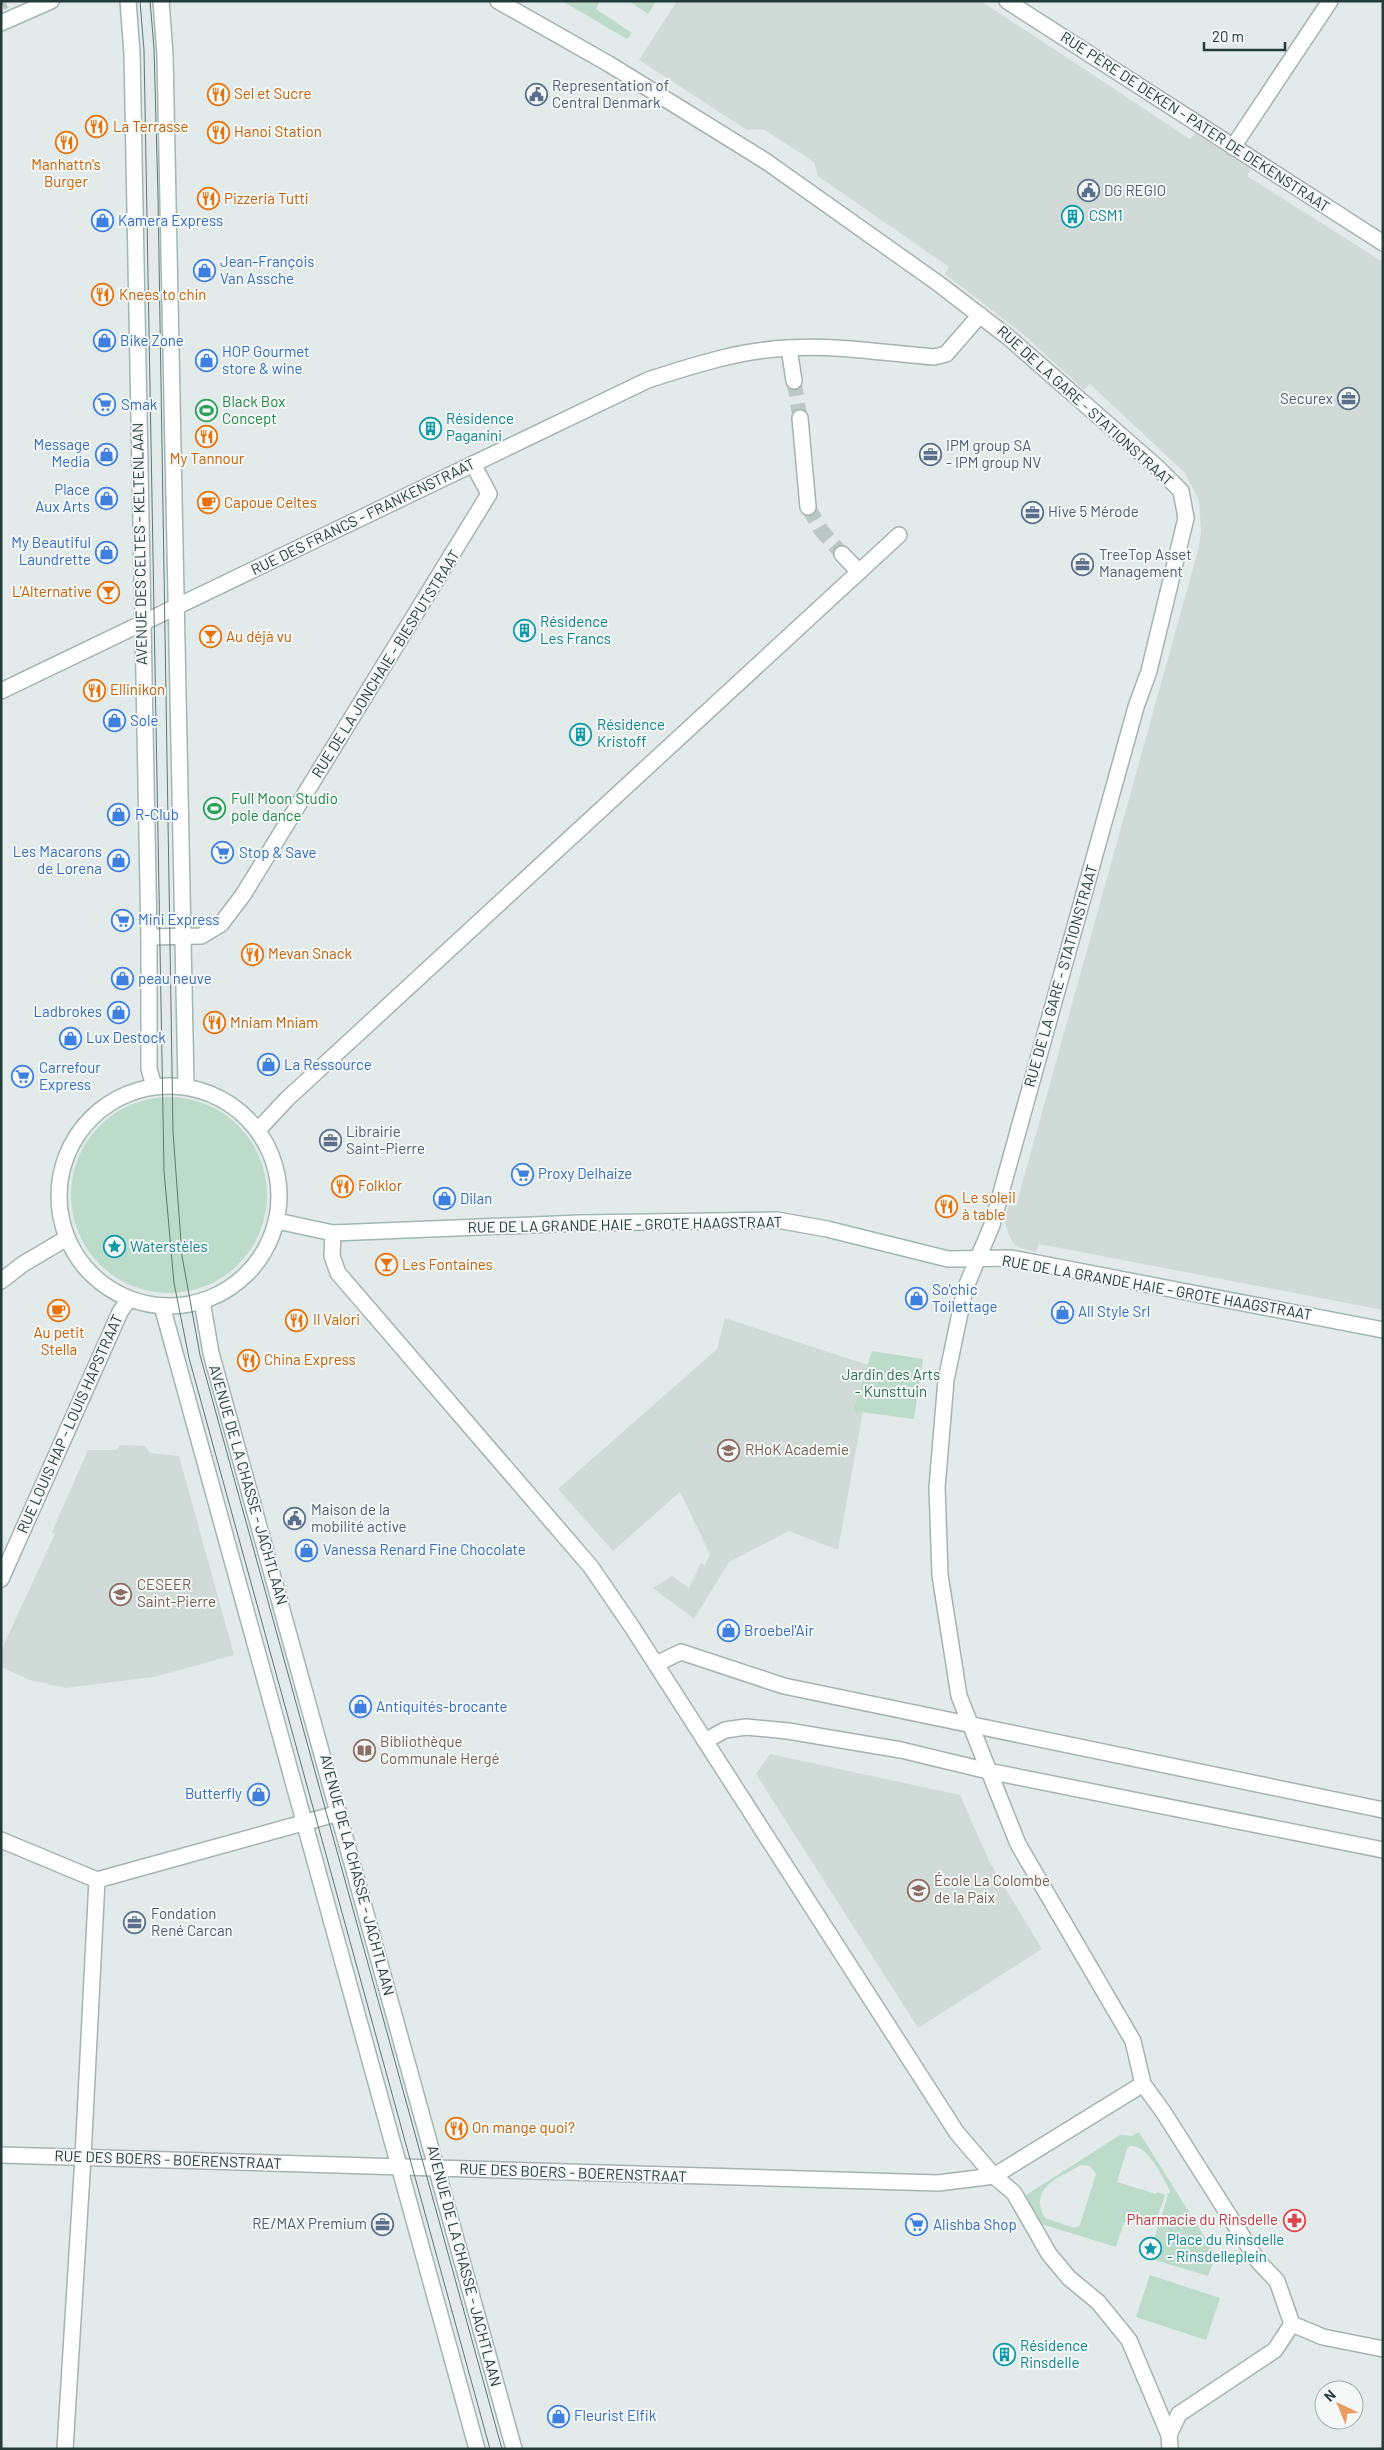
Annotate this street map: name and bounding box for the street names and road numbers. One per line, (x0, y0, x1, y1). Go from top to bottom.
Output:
street label: RUE PÈRE DE DEKEN - PATER DE DEKENSTRAAT (1058, 27, 1333, 215)
street label: RUE DE LA GARE - STATIONSTRAAT (994, 321, 1177, 489)
street label: AVENUE DES CELTES - KELTENLAAN (128, 423, 150, 665)
street label: RUE DES FRANCS - FRANKENSTRAAT (248, 454, 477, 578)
street label: RUE DE LA JONCHAIE - BIESPUTSTRAAT (307, 546, 463, 781)
street label: RUE DE LA GARE - STATIONSTRAAT (1020, 862, 1100, 1089)
street label: RUE DE LA GRANDE HAIE - GROTE HAAGSTRAAT (468, 1212, 782, 1236)
street label: RUE DE LA GRANDE HAIE - GROTE HAAGSTRAAT (1001, 1251, 1314, 1323)
street label: RUE LOUIS HAP - LOUIS HAPSTRAAT (13, 1311, 126, 1536)
street label: AVENUE DE LA CHASSE - JACHTLAAN (206, 1363, 292, 1607)
street label: AVENUE DE LA CHASSE - JACHTLAAN (317, 1752, 399, 1997)
street label: AVENUE DE LA CHASSE - JACHTLAAN (424, 2143, 506, 2388)
street label: RUE DES BOERS - BOERENSTRAAT (54, 2146, 282, 2172)
street label: RUE DES BOERS - BOERENSTRAAT (459, 2159, 687, 2185)

